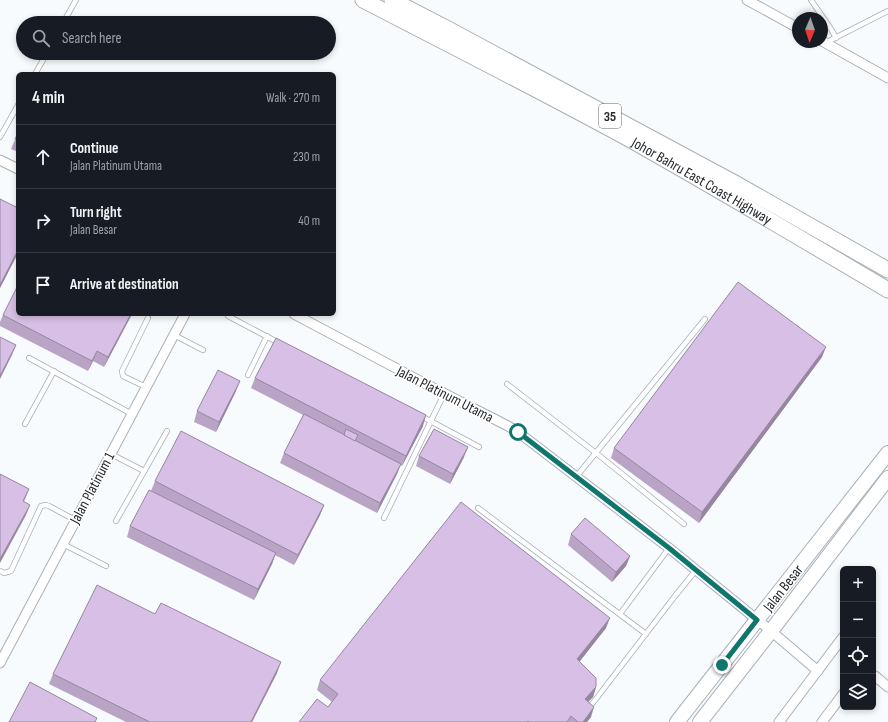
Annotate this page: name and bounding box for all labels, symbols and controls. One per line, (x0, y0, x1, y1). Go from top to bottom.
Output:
north arrow (792, 12, 828, 48)
search box (16, 16, 336, 60)
icon: search (30, 27, 52, 49)
text: Search here (62, 29, 122, 48)
text: 4 min (32, 88, 65, 108)
text: Walk · 270 m (266, 90, 320, 106)
road number: 35 (599, 104, 621, 128)
street label: Johor Bahru East Coast Highway (627, 133, 775, 229)
text: Continue (70, 139, 119, 158)
icon: ahead (32, 146, 54, 168)
text: 230 m (293, 149, 320, 165)
text: Jalan Platinum Utama (70, 158, 162, 174)
text: Turn right (70, 203, 122, 222)
icon: right (32, 210, 54, 232)
text: 40 m (298, 213, 320, 229)
text: Jalan Besar (70, 222, 117, 238)
icon: arrive (32, 274, 54, 296)
text: Arrive at destination (70, 275, 179, 294)
street label: Jalan Platinum Utama (392, 361, 497, 427)
route start (509, 423, 527, 441)
street label: Jalan Platinum 1 (65, 448, 120, 528)
street label: Jalan Besar (759, 561, 808, 616)
map controls (840, 566, 876, 710)
button: + (840, 566, 876, 602)
button: − (840, 602, 876, 638)
button: locate (840, 638, 876, 674)
route end (713, 656, 731, 674)
button: layers (840, 674, 876, 710)

